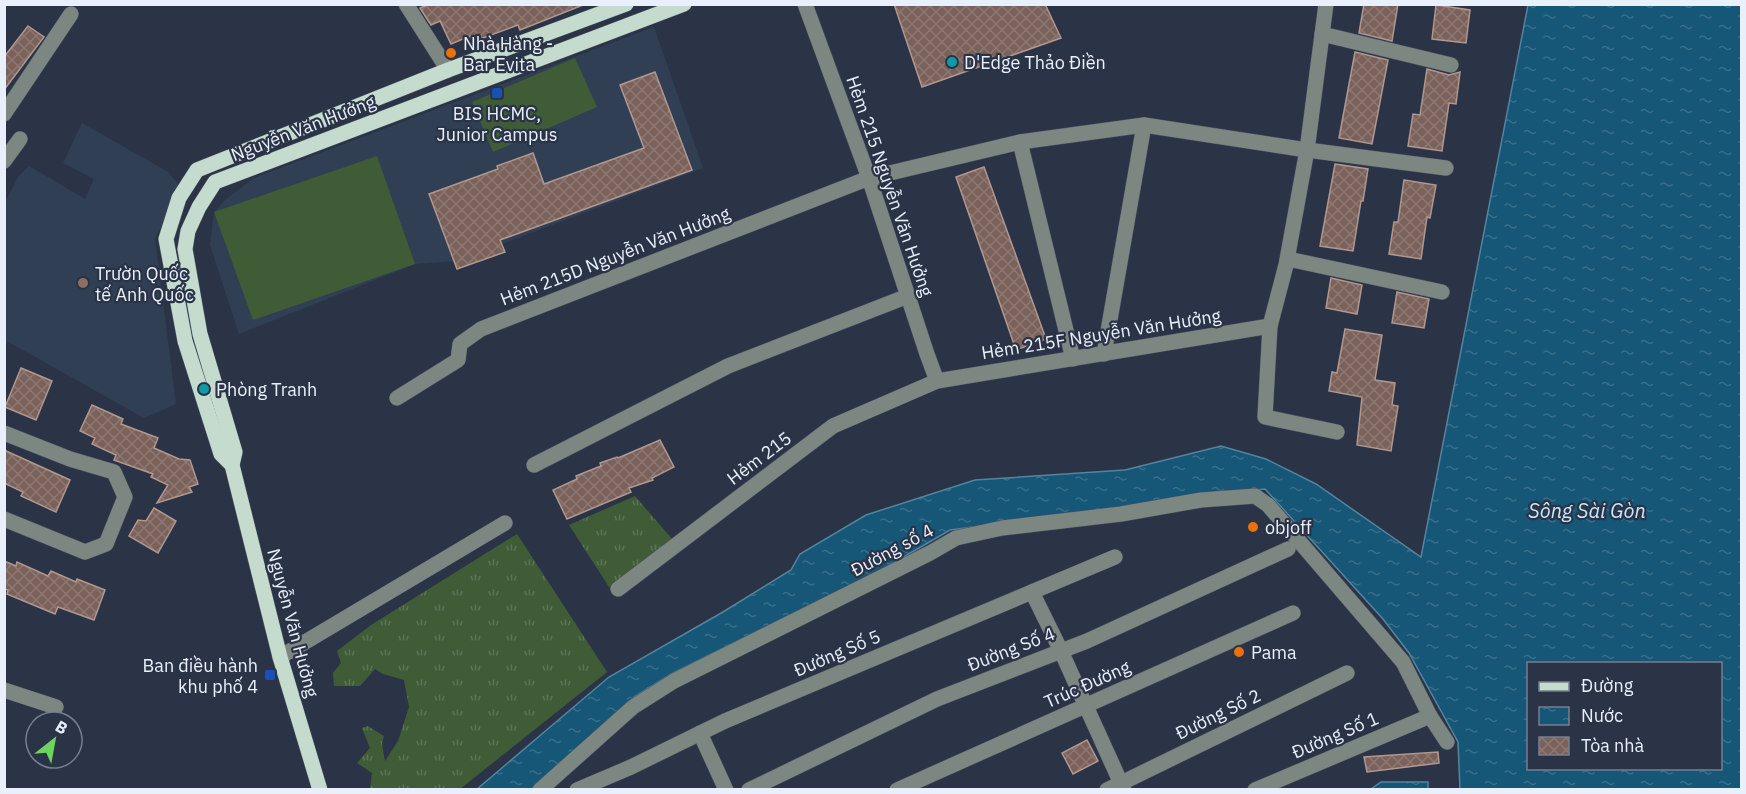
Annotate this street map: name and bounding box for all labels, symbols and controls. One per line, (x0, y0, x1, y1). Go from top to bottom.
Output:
place label: Nhà Hàng - Bar Evita (463, 32, 553, 76)
marker: Nhà Hàng - Bar Evita (444, 46, 458, 60)
place label: D'Edge Thảo Điền (964, 51, 1106, 74)
marker: D'Edge Thảo Điền (945, 55, 959, 69)
street label: Hẻm 215 Nguyễn Văn Hưởng (841, 73, 939, 300)
marker: BIS HCMC, Junior Campus (490, 86, 504, 100)
street label: Nguyễn Văn Hưởng (228, 90, 379, 166)
place label: BIS HCMC, Junior Campus (437, 102, 558, 146)
street label: Hẻm 215D Nguyễn Văn Hưởng (497, 201, 734, 310)
place label: Trườn Quốc tế Anh Quốc (95, 262, 194, 306)
marker: Trườn Quốc tế Anh Quốc (76, 276, 90, 290)
street label: Hẻm 215F Nguyễn Văn Hưởng (980, 304, 1223, 364)
place label: Phòng Tranh (216, 378, 317, 401)
marker: Phòng Tranh (197, 382, 211, 396)
street label: Hẻm 215 (722, 426, 796, 490)
water label: Sông Sài Gòn (1528, 497, 1646, 524)
place label: objoff (1265, 516, 1312, 539)
street label: Đường số 4 (847, 519, 937, 581)
marker: objoff (1246, 520, 1260, 534)
street label: Nguyễn Văn Hưởng (262, 546, 324, 700)
street label: Đường Số 4 (964, 622, 1058, 676)
street label: Đường Số 5 (790, 624, 884, 682)
place label: Pama (1251, 641, 1297, 664)
marker: Pama (1232, 645, 1246, 659)
place label: Ban điều hành khu phố 4 (143, 654, 258, 698)
street label: Trúc Đường (1040, 655, 1134, 713)
legend (1527, 662, 1722, 770)
marker: Ban điều hành khu phố 4 (263, 668, 277, 682)
text: Đường (1581, 674, 1634, 697)
street label: Đường Số 2 (1172, 683, 1264, 745)
text: Nước (1581, 704, 1623, 727)
street label: Đường Số 1 (1288, 706, 1382, 764)
north arrow (24, 710, 84, 770)
text: B (52, 716, 72, 739)
text: Tòa nhà (1581, 734, 1645, 757)

